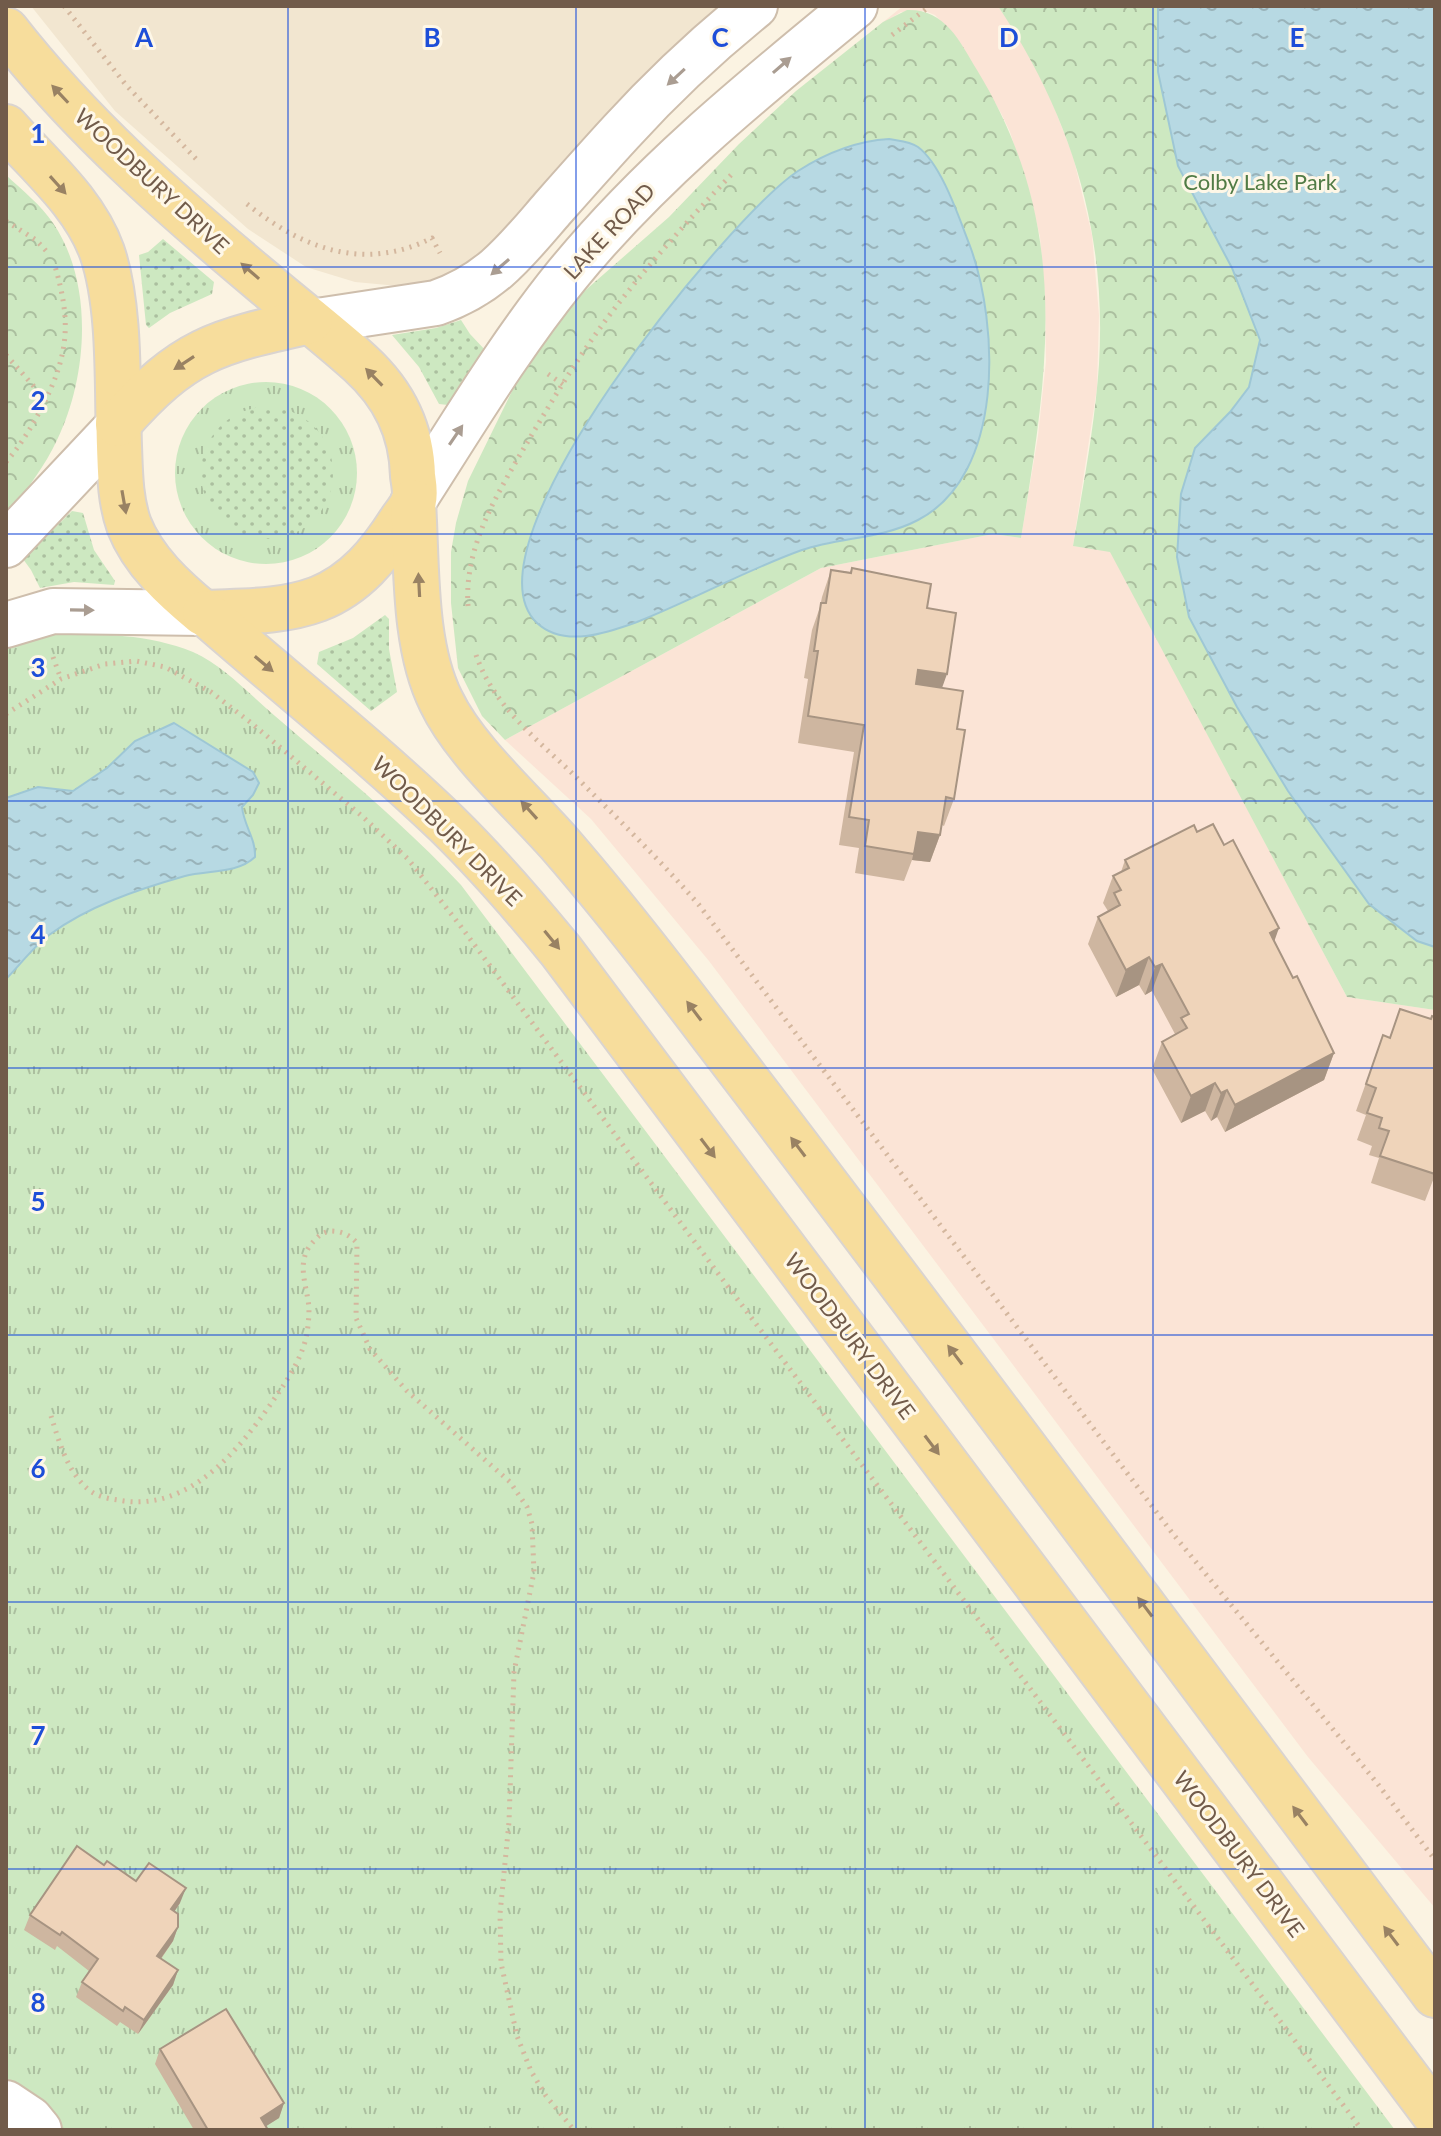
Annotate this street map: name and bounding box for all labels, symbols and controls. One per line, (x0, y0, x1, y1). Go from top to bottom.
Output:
text: A (134, 21, 154, 53)
text: B (423, 21, 441, 53)
text: C (711, 21, 729, 53)
text: D (999, 21, 1019, 53)
text: E (1290, 21, 1304, 53)
one-way arrow (772, 57, 792, 74)
one-way arrow (667, 67, 686, 85)
one-way arrow (51, 85, 69, 104)
street label: WOODBURY DRIVE (70, 102, 235, 259)
text: 1 (30, 117, 46, 149)
park label: Colby Lake Park (1183, 168, 1338, 195)
one-way arrow (49, 174, 66, 194)
street label: LAKE ROAD (557, 177, 660, 284)
one-way arrow (490, 258, 509, 276)
one-way arrow (240, 263, 260, 280)
one-way arrow (173, 355, 194, 370)
one-way arrow (365, 368, 384, 387)
text: 2 (30, 384, 46, 416)
one-way arrow (449, 424, 464, 445)
one-way arrow (119, 490, 131, 515)
one-way arrow (412, 572, 425, 597)
one-way arrow (70, 604, 95, 616)
text: 3 (30, 651, 46, 683)
one-way arrow (253, 655, 273, 672)
street label: WOODBURY DRIVE (367, 750, 528, 911)
one-way arrow (521, 801, 539, 820)
text: 4 (30, 918, 46, 950)
one-way arrow (543, 930, 560, 950)
one-way arrow (687, 1001, 703, 1021)
one-way arrow (700, 1137, 716, 1158)
one-way arrow (791, 1137, 807, 1157)
text: 5 (30, 1185, 46, 1217)
street label: WOODBURY DRIVE (779, 1247, 922, 1424)
one-way arrow (948, 1344, 964, 1365)
one-way arrow (924, 1434, 940, 1456)
text: 6 (30, 1452, 46, 1484)
one-way arrow (1137, 1597, 1153, 1618)
text: 7 (30, 1719, 46, 1751)
street label: WOODBURY DRIVE (1168, 1765, 1311, 1942)
one-way arrow (1293, 1805, 1309, 1826)
one-way arrow (1384, 1926, 1400, 1947)
text: 8 (30, 1986, 46, 2018)

